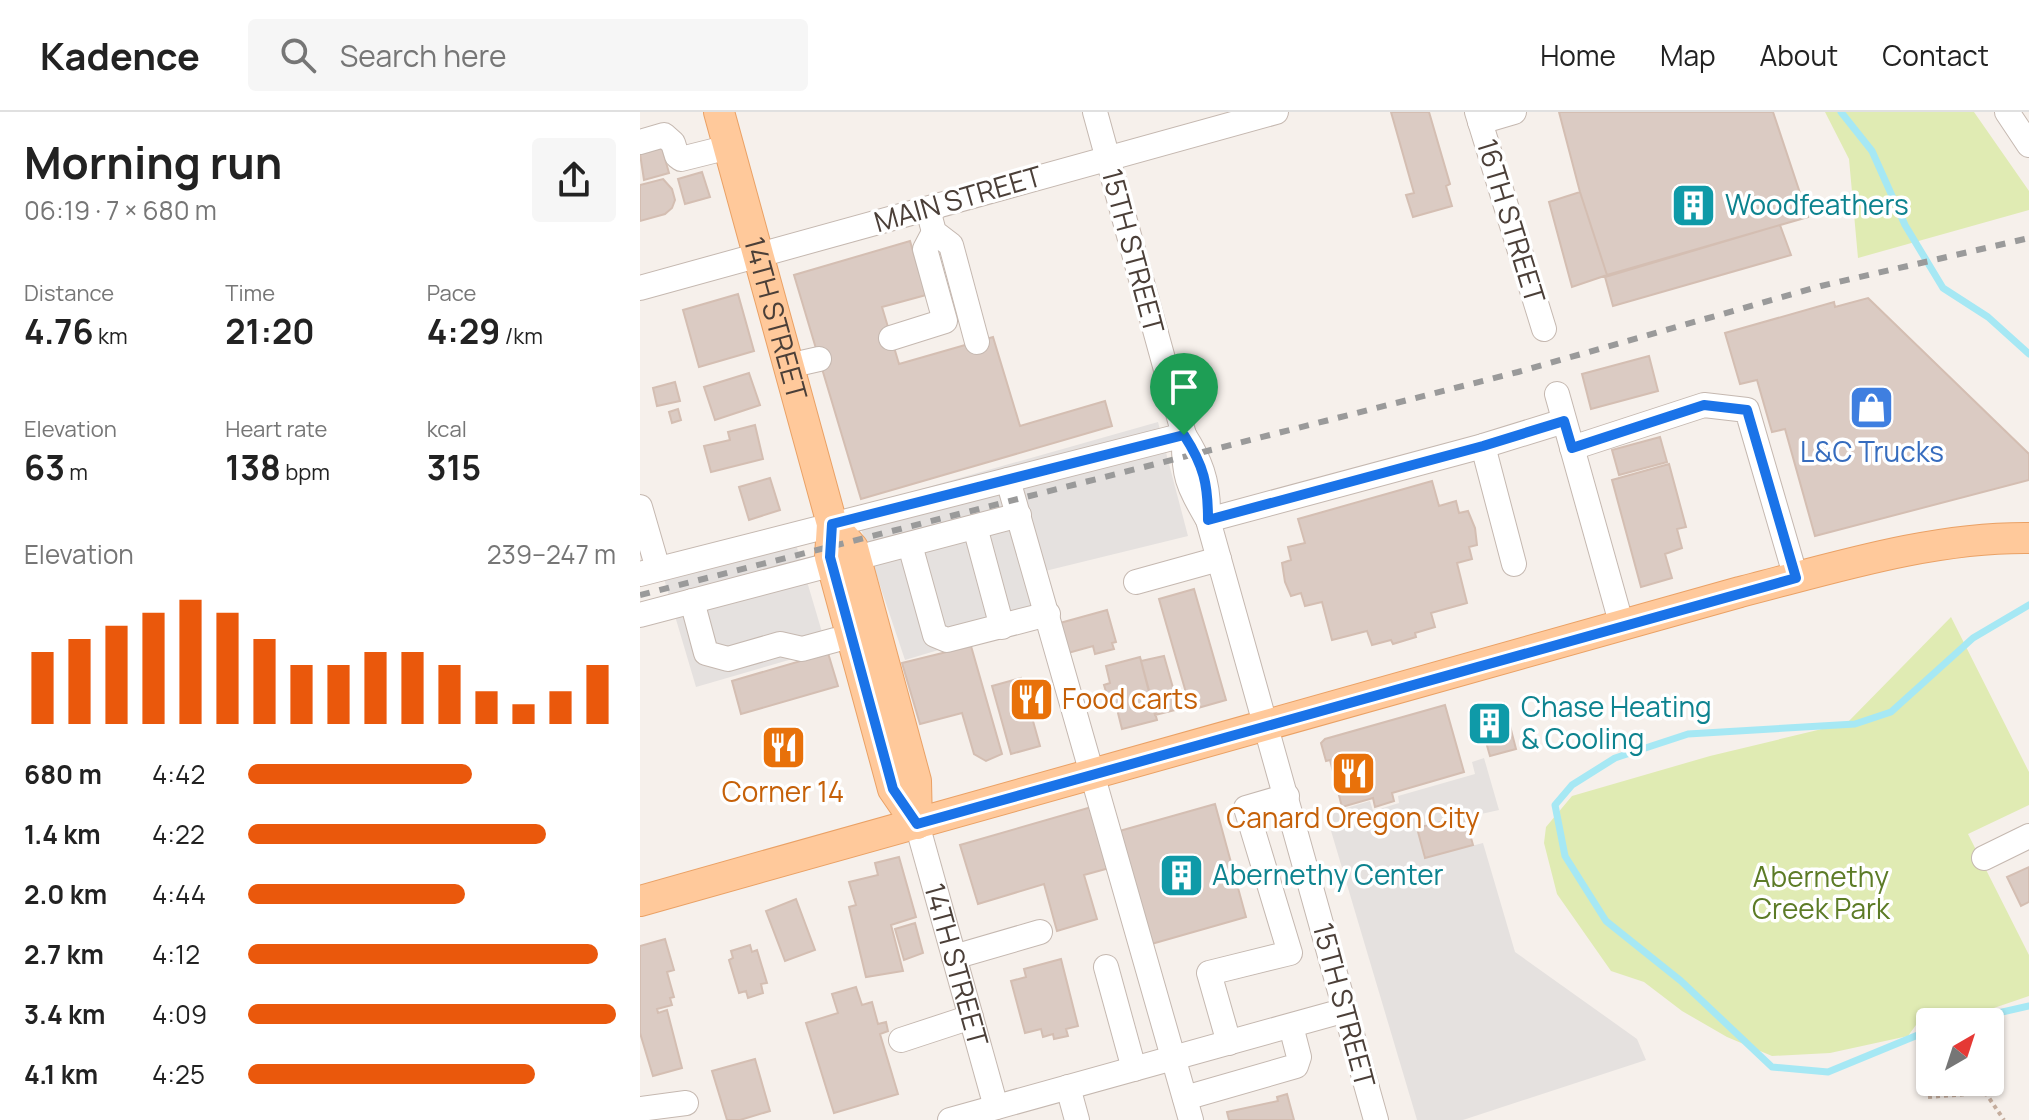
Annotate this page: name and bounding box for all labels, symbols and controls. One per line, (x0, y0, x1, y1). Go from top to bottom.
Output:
search box (248, 19, 808, 91)
text: Kadence (40, 29, 200, 81)
icon: search (276, 33, 320, 77)
text: Search here (340, 35, 507, 76)
text: Home (1540, 36, 1616, 74)
text: Map (1660, 36, 1716, 74)
text: About (1760, 36, 1838, 74)
text: Contact (1882, 36, 1989, 74)
text: Morning run (24, 132, 282, 192)
street label: 16TH STREET (1469, 134, 1555, 308)
button: share (532, 138, 616, 222)
street label: MAIN STREET (869, 156, 1046, 240)
street label: 15TH STREET (1094, 164, 1174, 337)
building icon: Woodfeathers (1670, 181, 1718, 229)
place label: Woodfeathers (1725, 185, 1909, 223)
text: 06:19 · 7 × 680 m (24, 192, 217, 228)
street label: 14TH STREET (736, 232, 817, 404)
text: Distance (24, 278, 114, 308)
text: Time (225, 278, 275, 308)
text: Pace (427, 278, 476, 308)
text: 4.76 (24, 308, 94, 354)
text: 21:20 (225, 308, 315, 354)
text: 4:29 (427, 308, 500, 354)
text: km (94, 321, 128, 351)
text: /km (500, 321, 543, 351)
pin (1150, 353, 1218, 435)
icon: arrive (1162, 365, 1206, 409)
shop icon: L&C Trucks (1848, 383, 1896, 431)
text: Elevation (24, 414, 117, 444)
text: Heart rate (225, 414, 327, 444)
text: kcal (427, 414, 467, 444)
place label: L&C Trucks (1800, 432, 1944, 470)
text: 63 (24, 444, 65, 490)
text: 138 (225, 444, 281, 490)
text: 315 (427, 444, 481, 490)
text: m (65, 457, 88, 487)
text: bpm (281, 457, 330, 487)
text: Elevation (24, 536, 134, 572)
text: 239–247 m (487, 536, 616, 572)
restaurant icon: Food carts (1007, 675, 1055, 723)
place label: Food carts (1062, 679, 1198, 717)
place label: Chase Heating & Cooling (1521, 687, 1712, 757)
building icon: Chase Heating & Cooling (1466, 699, 1514, 747)
restaurant icon: Corner 14 (759, 723, 807, 771)
restaurant icon: Canard Oregon City (1329, 749, 1377, 797)
text: 680 m (24, 756, 102, 792)
text: 4:42 (152, 756, 205, 792)
place label: Corner 14 (722, 772, 844, 810)
place label: Canard Oregon City (1226, 798, 1480, 836)
text: 1.4 km (24, 816, 101, 852)
text: 4:22 (152, 816, 205, 852)
building icon: Abernethy Center (1157, 851, 1205, 899)
place label: Abernethy Center (1212, 855, 1444, 893)
park label: Abernethy Creek Park (1752, 857, 1891, 927)
text: 2.0 km (24, 876, 107, 912)
text: 4:44 (152, 876, 206, 912)
street label: 14TH STREET (916, 879, 998, 1050)
street label: 15TH STREET (1305, 918, 1385, 1091)
text: 2.7 km (24, 936, 104, 972)
text: 4:12 (152, 936, 200, 972)
text: 3.4 km (24, 996, 105, 1032)
text: 4:09 (152, 996, 207, 1032)
north arrow (1916, 1008, 2004, 1096)
map controls (1916, 1008, 2004, 1096)
text: 4.1 km (24, 1056, 98, 1092)
text: 4:25 (152, 1056, 205, 1092)

